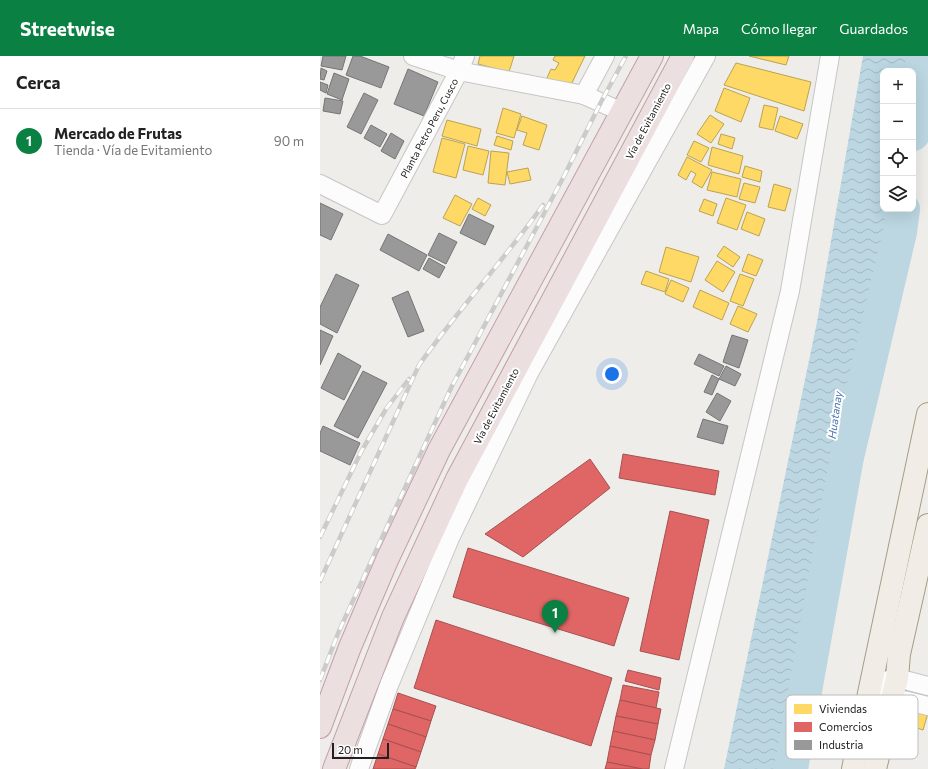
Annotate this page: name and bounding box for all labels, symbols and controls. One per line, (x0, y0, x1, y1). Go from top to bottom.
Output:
text: Streetwise (20, 17, 115, 40)
text: Mapa (683, 20, 719, 37)
text: Cómo llegar (741, 20, 817, 37)
text: Guardados (839, 20, 908, 37)
map controls (880, 68, 916, 212)
button: + (880, 68, 916, 104)
text: Cerca (16, 72, 61, 93)
street label: Planta Petro Peru, Cusco (398, 76, 460, 180)
street label: Vía de Evitamiento (623, 81, 673, 161)
button: − (880, 104, 916, 140)
text: Mercado de Frutas (54, 124, 182, 142)
text: 1 (26, 133, 32, 149)
text: 90 m (274, 133, 304, 149)
button: locate (880, 140, 916, 176)
text: Tienda · Vía de Evitamiento (54, 142, 212, 158)
button: layers (880, 176, 916, 212)
your location (602, 364, 622, 384)
street label: Vía de Evitamiento (471, 366, 521, 446)
water label: Huatanay (825, 390, 844, 440)
pin: 1 (542, 600, 568, 633)
legend (786, 695, 918, 759)
text: Viviendas (819, 702, 867, 715)
text: Comercios (819, 720, 872, 733)
text: Industria (819, 738, 863, 751)
scale bar (332, 741, 389, 760)
text: 20 m (338, 743, 363, 756)

